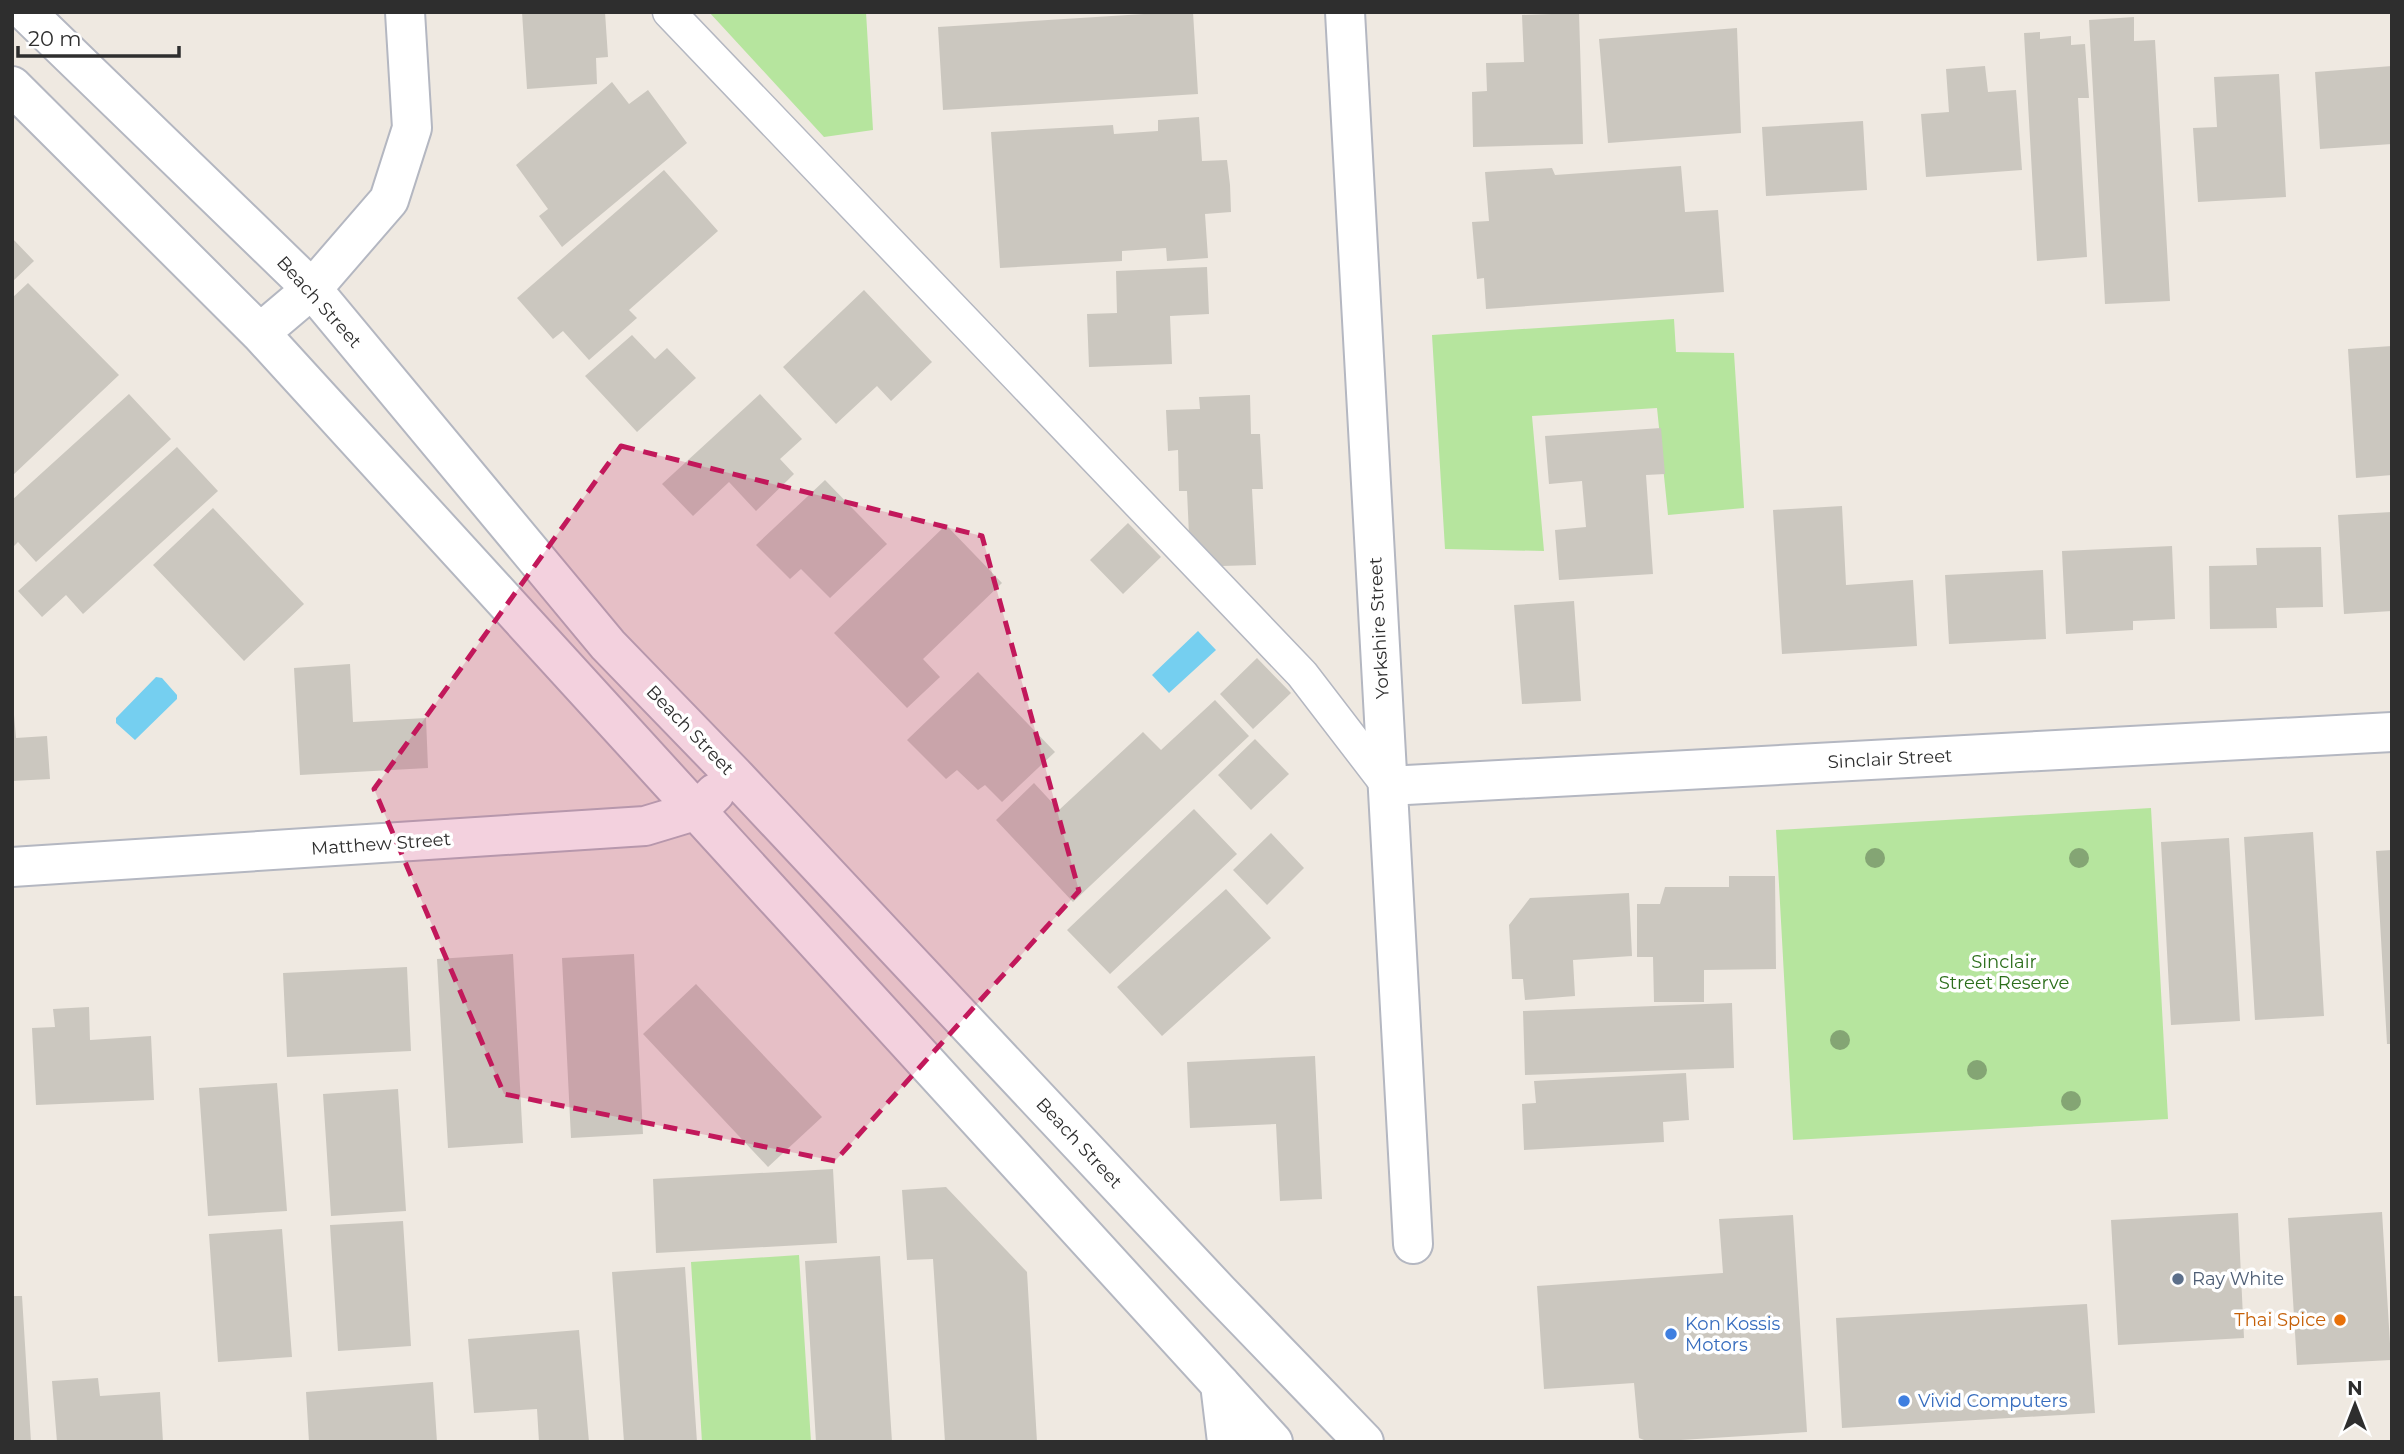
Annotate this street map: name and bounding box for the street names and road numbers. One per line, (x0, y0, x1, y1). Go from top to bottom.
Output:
street label: Beach Street (272, 252, 366, 352)
street label: Yorkshire Street (1364, 557, 1394, 699)
street label: Beach Street (642, 681, 738, 779)
street label: Sinclair Street (1827, 745, 1953, 773)
street label: Matthew Street (310, 828, 452, 860)
street label: Beach Street (1031, 1093, 1127, 1193)

